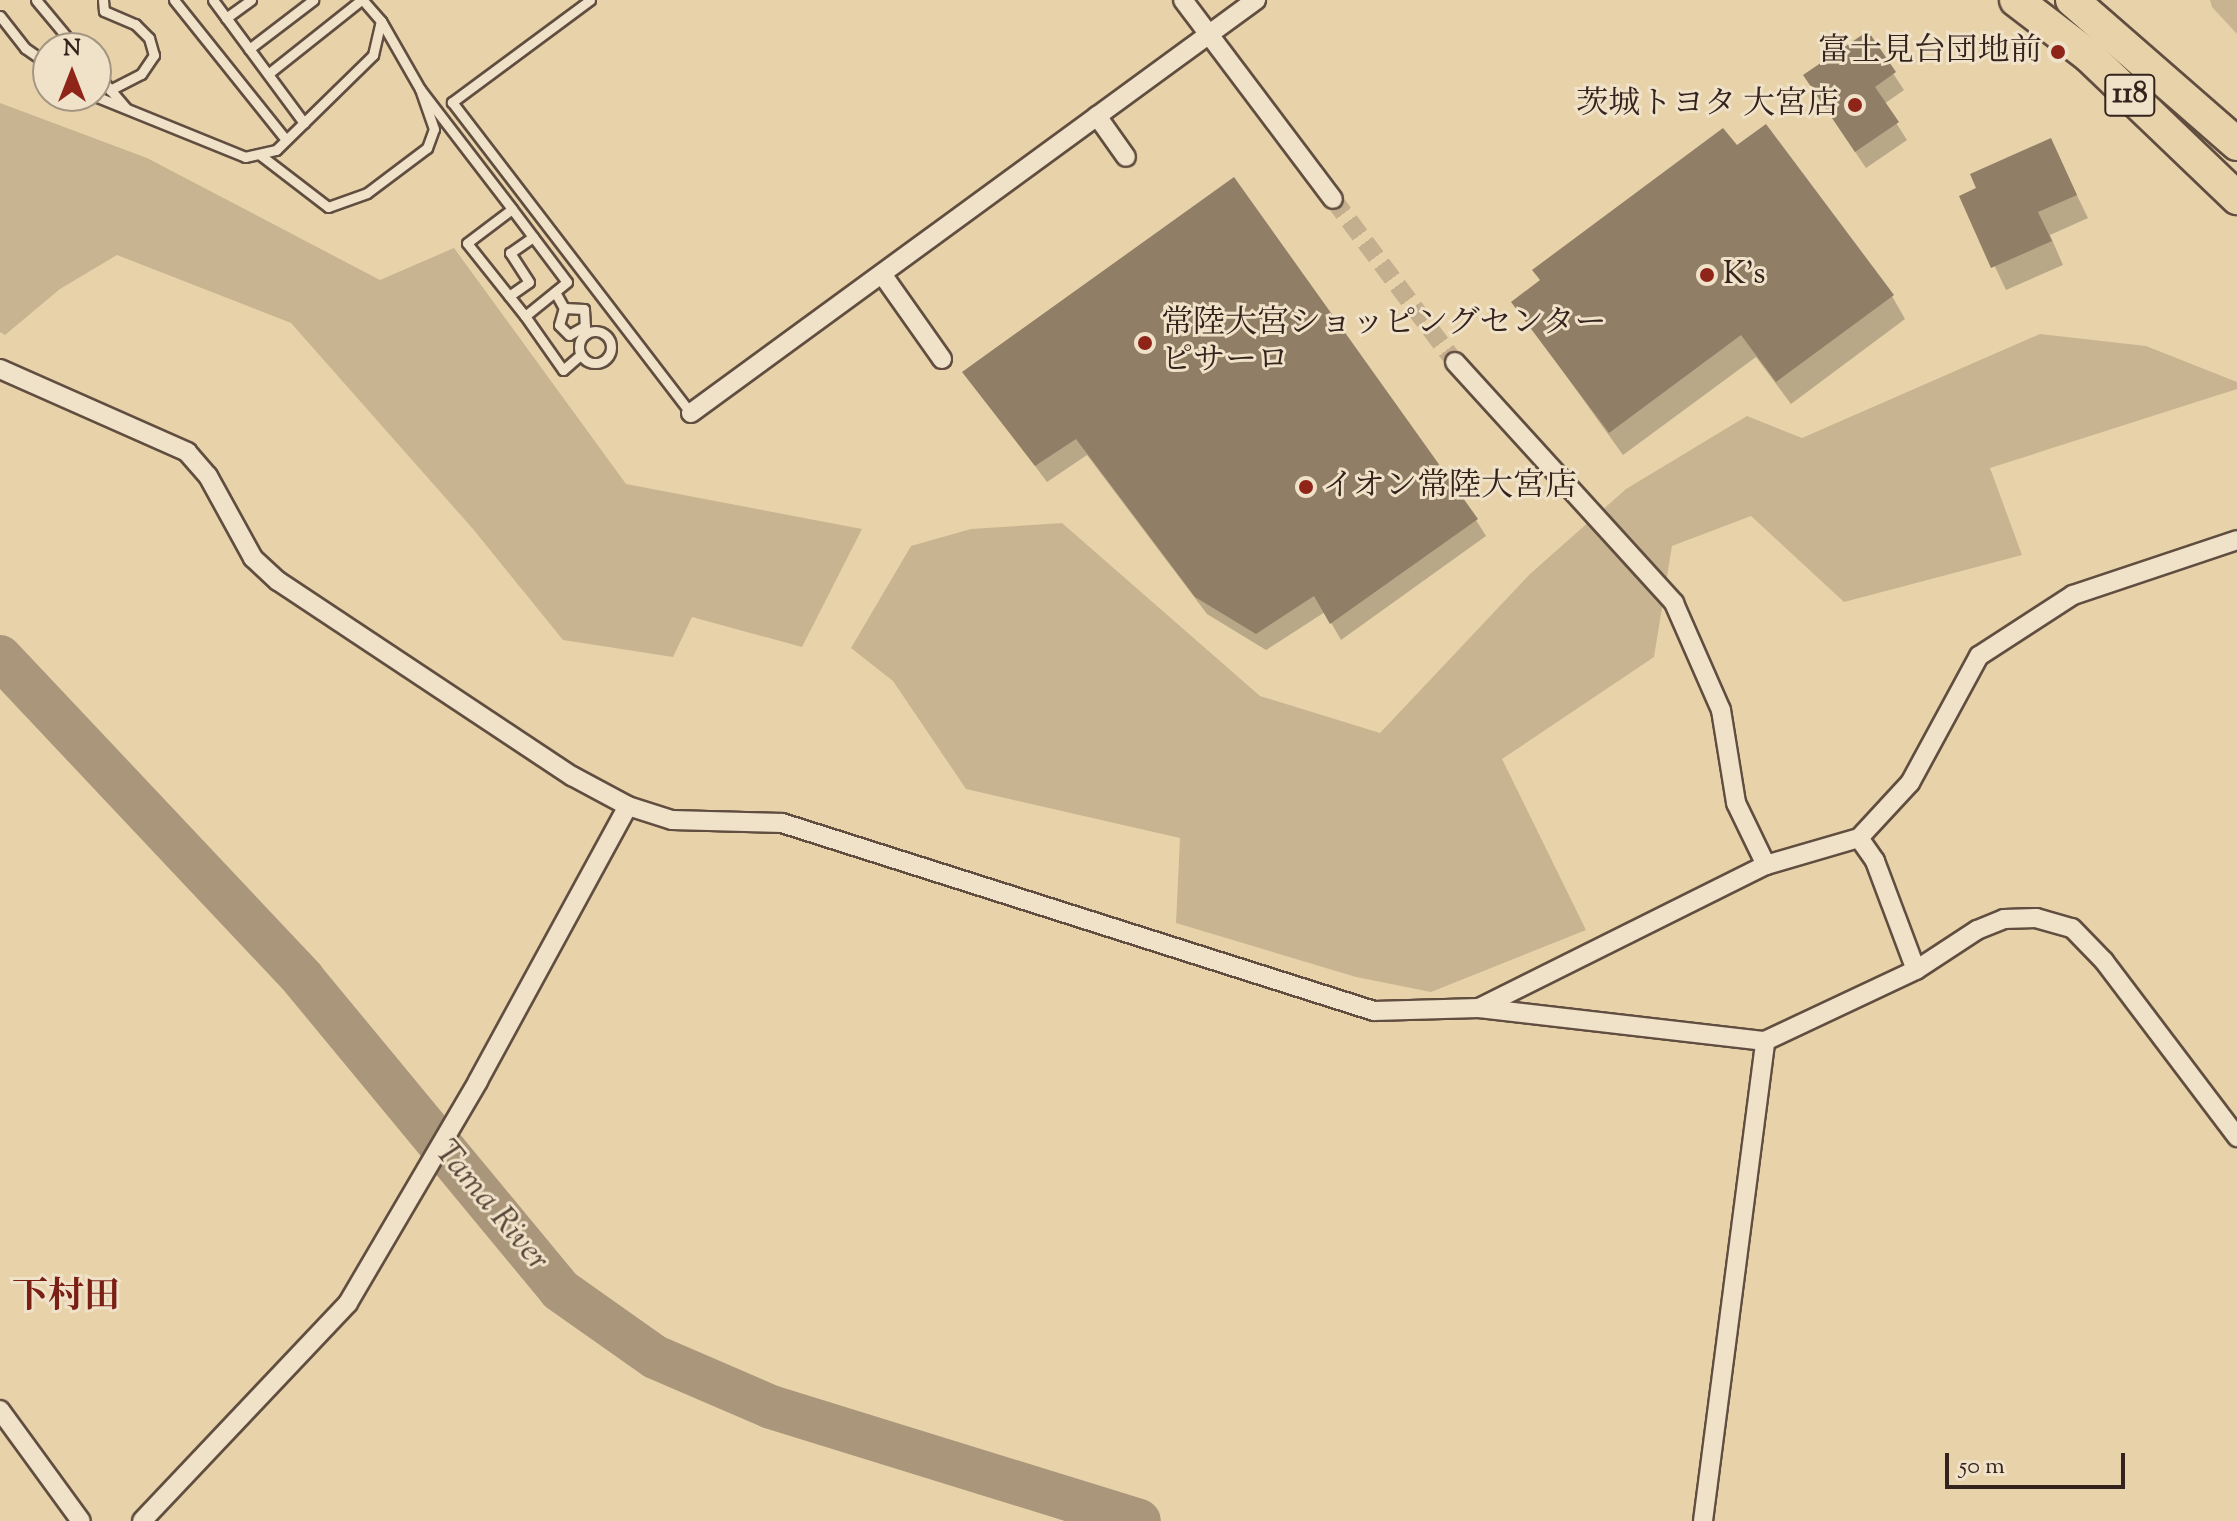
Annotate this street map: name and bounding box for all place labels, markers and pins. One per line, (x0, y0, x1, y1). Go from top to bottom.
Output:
place label: 富士見台団地前 (1818, 33, 2042, 71)
marker: 富士見台団地前 (2049, 43, 2067, 61)
place label: 茨城トヨタ 大宮店 (1576, 86, 1839, 124)
marker: 茨城トヨタ 大宮店 (1846, 96, 1864, 114)
place label: K's (1723, 256, 1766, 294)
marker: K's (1698, 266, 1716, 284)
place label: 常陸大宮ショッピングセンター ピサーロ (1161, 306, 1609, 381)
marker: 常陸大宮ショッピングセンター ピサーロ (1136, 334, 1154, 352)
place label: イオン常陸大宮店 (1322, 468, 1578, 506)
marker: イオン常陸大宮店 (1297, 478, 1315, 496)

